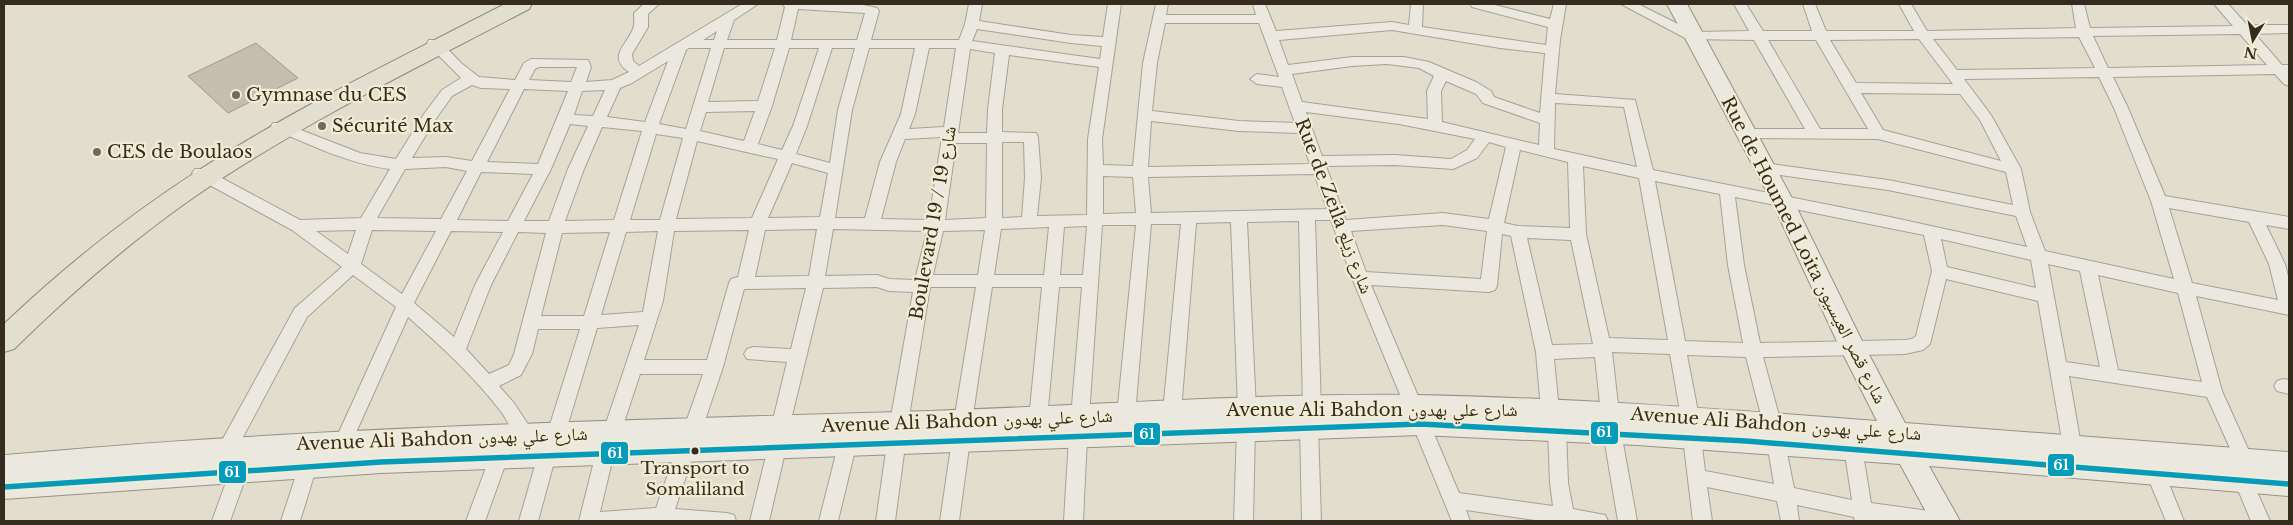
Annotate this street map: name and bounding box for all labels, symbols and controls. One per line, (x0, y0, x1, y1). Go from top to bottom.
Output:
north arrow (2228, 15, 2278, 65)
text: N (2243, 43, 2259, 63)
place label: Gymnase du CES (246, 84, 407, 106)
marker: Gymnase du CES (230, 89, 242, 101)
street label: Rue de Houmed Loita شارع قصر العيسيون (1717, 93, 1891, 407)
place label: Sécurité Max (332, 115, 453, 137)
street label: Rue de Zeila شارع زيلع (1289, 115, 1378, 297)
marker: Sécurité Max (316, 120, 328, 132)
street label: Boulevard 19 / شارع 19 (905, 124, 961, 322)
place label: CES de Boulaos (107, 141, 252, 163)
marker: CES de Boulaos (91, 146, 103, 158)
street label: Avenue Ali Bahdon شارع علي بهدون (1225, 399, 1518, 425)
street label: Avenue Ali Bahdon شارع علي بهدون (1629, 403, 1922, 449)
street label: Avenue Ali Bahdon شارع علي بهدون (820, 405, 1113, 441)
line badge: 61 (1590, 421, 1619, 445)
line badge: 61 (1133, 422, 1161, 446)
street label: Avenue Ali Bahdon شارع علي بهدون (295, 423, 588, 459)
text: 61 (1596, 423, 1612, 441)
text: 61 (1139, 425, 1155, 443)
line badge: 61 (600, 441, 629, 465)
text: 61 (607, 444, 623, 462)
marker: Transport to Somaliland (690, 446, 700, 456)
line badge: 61 (2047, 453, 2075, 477)
text: 61 (2053, 456, 2069, 474)
place label: Transport to Somaliland (640, 458, 750, 500)
line badge: 61 (218, 460, 247, 484)
text: 61 (224, 463, 240, 481)

